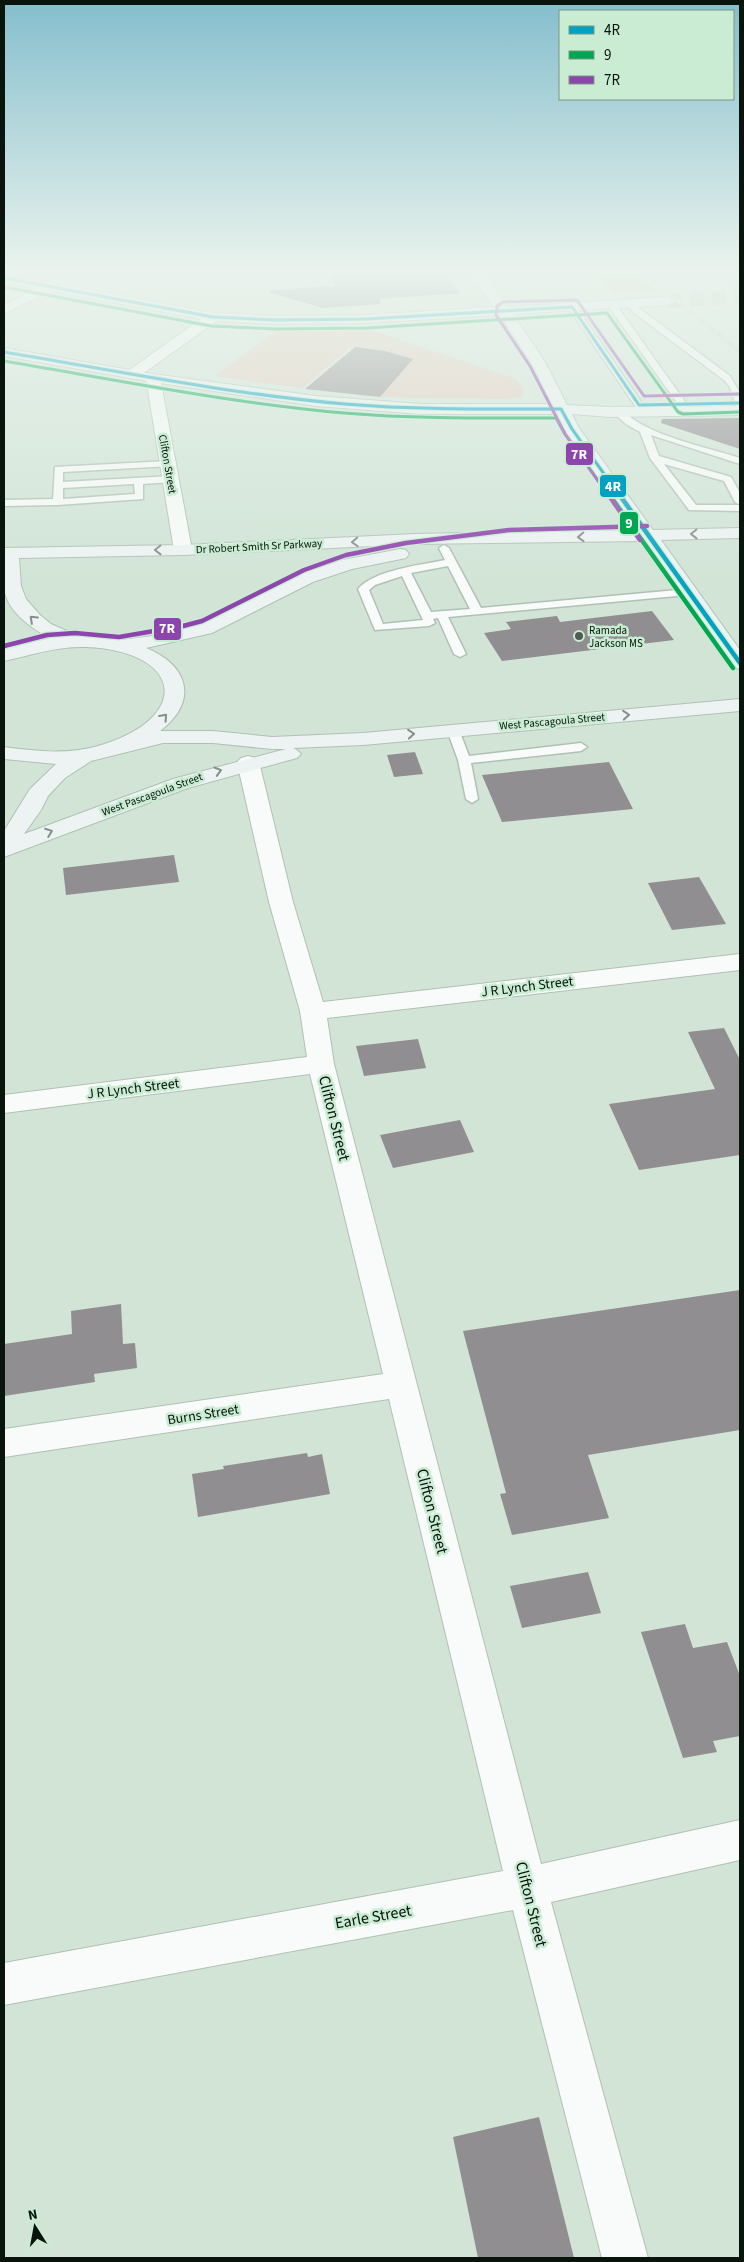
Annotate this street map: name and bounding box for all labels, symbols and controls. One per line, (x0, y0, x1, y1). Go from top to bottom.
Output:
legend (559, 10, 734, 100)
text: 4R (604, 20, 620, 41)
text: 9 (604, 45, 611, 66)
text: 7R (604, 70, 620, 91)
street label: Clifton Street (155, 433, 180, 495)
line badge: 7R (565, 442, 594, 466)
text: 7R (571, 445, 587, 465)
line badge: 4R (599, 474, 627, 498)
text: 4R (605, 477, 621, 497)
line badge: 9 (619, 511, 639, 535)
text: 9 (625, 514, 633, 534)
one-way arrow (689, 529, 697, 539)
one-way arrow (576, 531, 584, 542)
street label: Dr Robert Smith Sr Parkway (195, 536, 323, 557)
one-way arrow (351, 536, 359, 547)
one-way arrow (153, 545, 161, 555)
one-way arrow (30, 616, 39, 625)
line badge: 7R (153, 617, 182, 641)
text: 7R (159, 619, 175, 639)
place label: Ramada Jackson MS (589, 623, 643, 651)
marker: Ramada Jackson MS (573, 630, 585, 642)
street label: West Pascagoula Street (498, 709, 606, 734)
one-way arrow (622, 710, 630, 721)
one-way arrow (158, 714, 167, 723)
one-way arrow (408, 729, 416, 740)
one-way arrow (214, 767, 222, 777)
street label: West Pascagoula Street (100, 769, 205, 820)
one-way arrow (44, 828, 53, 839)
street label: J R Lynch Street (480, 971, 575, 1003)
street label: J R Lynch Street (86, 1073, 181, 1105)
street label: Clifton Street (313, 1073, 355, 1164)
street label: Burns Street (166, 1399, 241, 1431)
street label: Clifton Street (411, 1466, 453, 1557)
street label: Clifton Street (510, 1859, 552, 1950)
street label: Earle Street (333, 1899, 414, 1935)
north arrow (10, 2202, 60, 2252)
text: N (26, 2205, 39, 2226)

